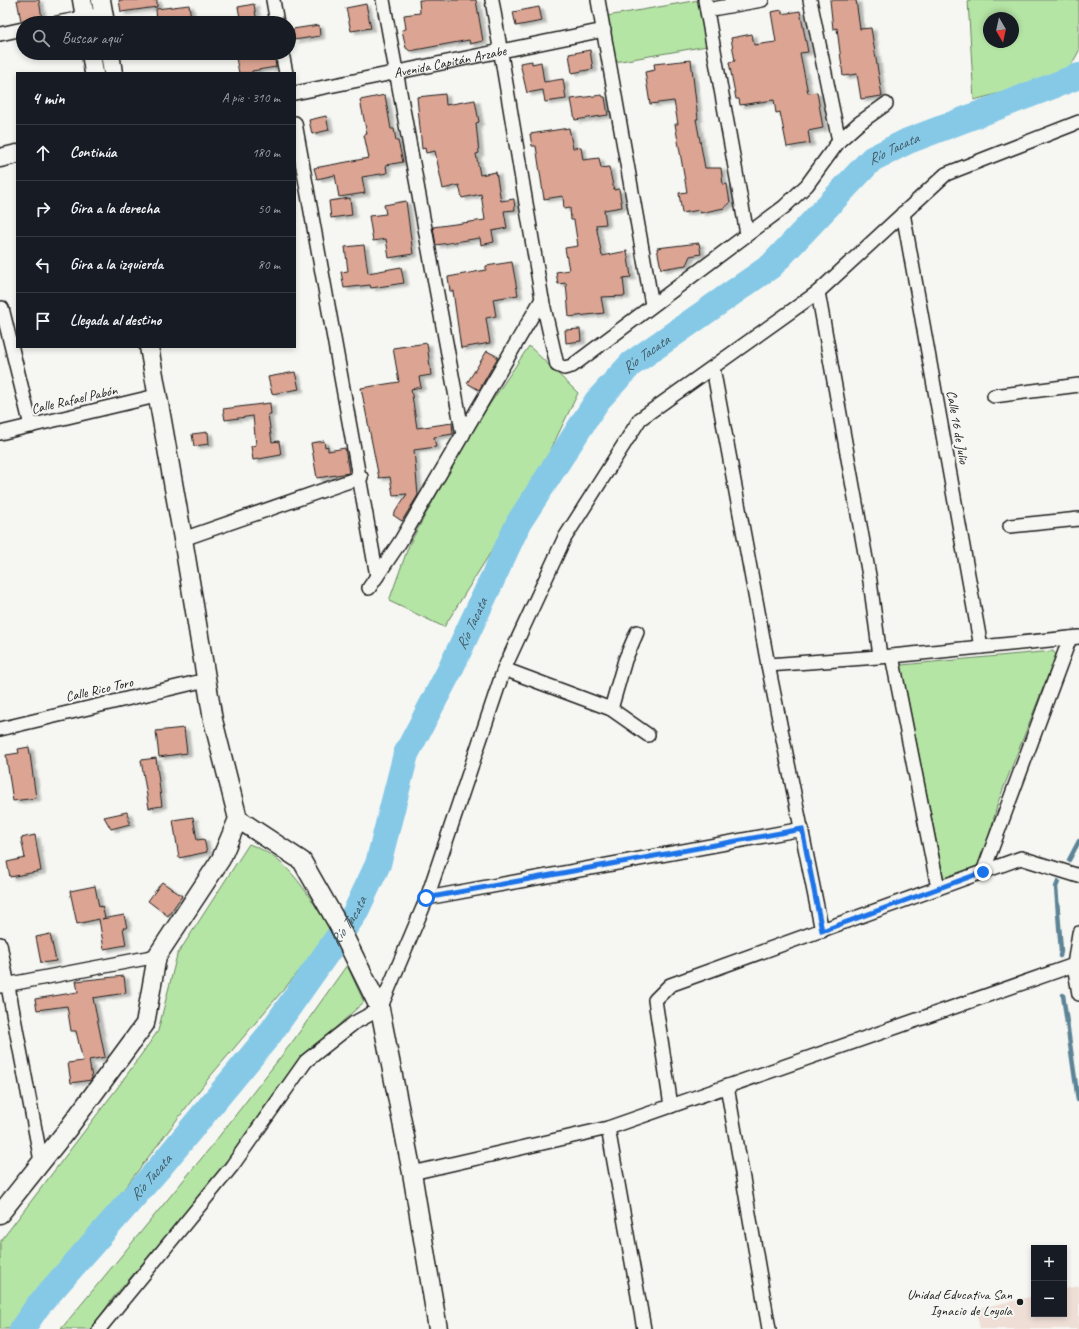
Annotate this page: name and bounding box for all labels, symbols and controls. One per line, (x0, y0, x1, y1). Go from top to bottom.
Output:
north arrow (983, 12, 1019, 48)
search box (16, 16, 296, 60)
icon: search (30, 27, 52, 49)
text: Buscar aquí (62, 29, 121, 48)
street label: Avenida Capitán Arzabe (392, 42, 509, 82)
text: 4 min (32, 88, 65, 109)
text: A pie · 310 m (222, 90, 280, 106)
water label: Río Tacata (865, 128, 923, 170)
icon: ahead (32, 142, 54, 164)
text: Continúa (70, 143, 117, 162)
text: 180 m (252, 145, 280, 161)
icon: right (32, 198, 54, 220)
text: Gira a la derecha (70, 199, 159, 218)
text: 50 m (258, 201, 280, 217)
icon: left (32, 254, 54, 276)
text: Gira a la izquierda (70, 255, 163, 274)
text: 80 m (258, 257, 280, 273)
icon: arrive (32, 310, 54, 332)
text: Llegada al destino (70, 311, 161, 330)
water label: Río Tacata (618, 330, 675, 378)
street label: Calle Rafael Pabón (30, 381, 119, 418)
street label: Calle 16 de Julio (943, 389, 973, 466)
water label: Río Tacata (452, 594, 493, 653)
street label: Calle Rico Toro (64, 673, 135, 705)
route end (974, 863, 992, 881)
route start (417, 889, 435, 907)
water label: Río Tacata (326, 893, 372, 950)
water label: Río Tacata (126, 1150, 177, 1205)
map controls (1031, 1245, 1067, 1317)
button: + (1031, 1245, 1067, 1281)
button: − (1031, 1281, 1067, 1317)
place label: Unidad Educativa San Ignacio de Loyola (907, 1286, 1013, 1319)
marker: Unidad Educativa San Ignacio de Loyola (1015, 1297, 1025, 1307)

